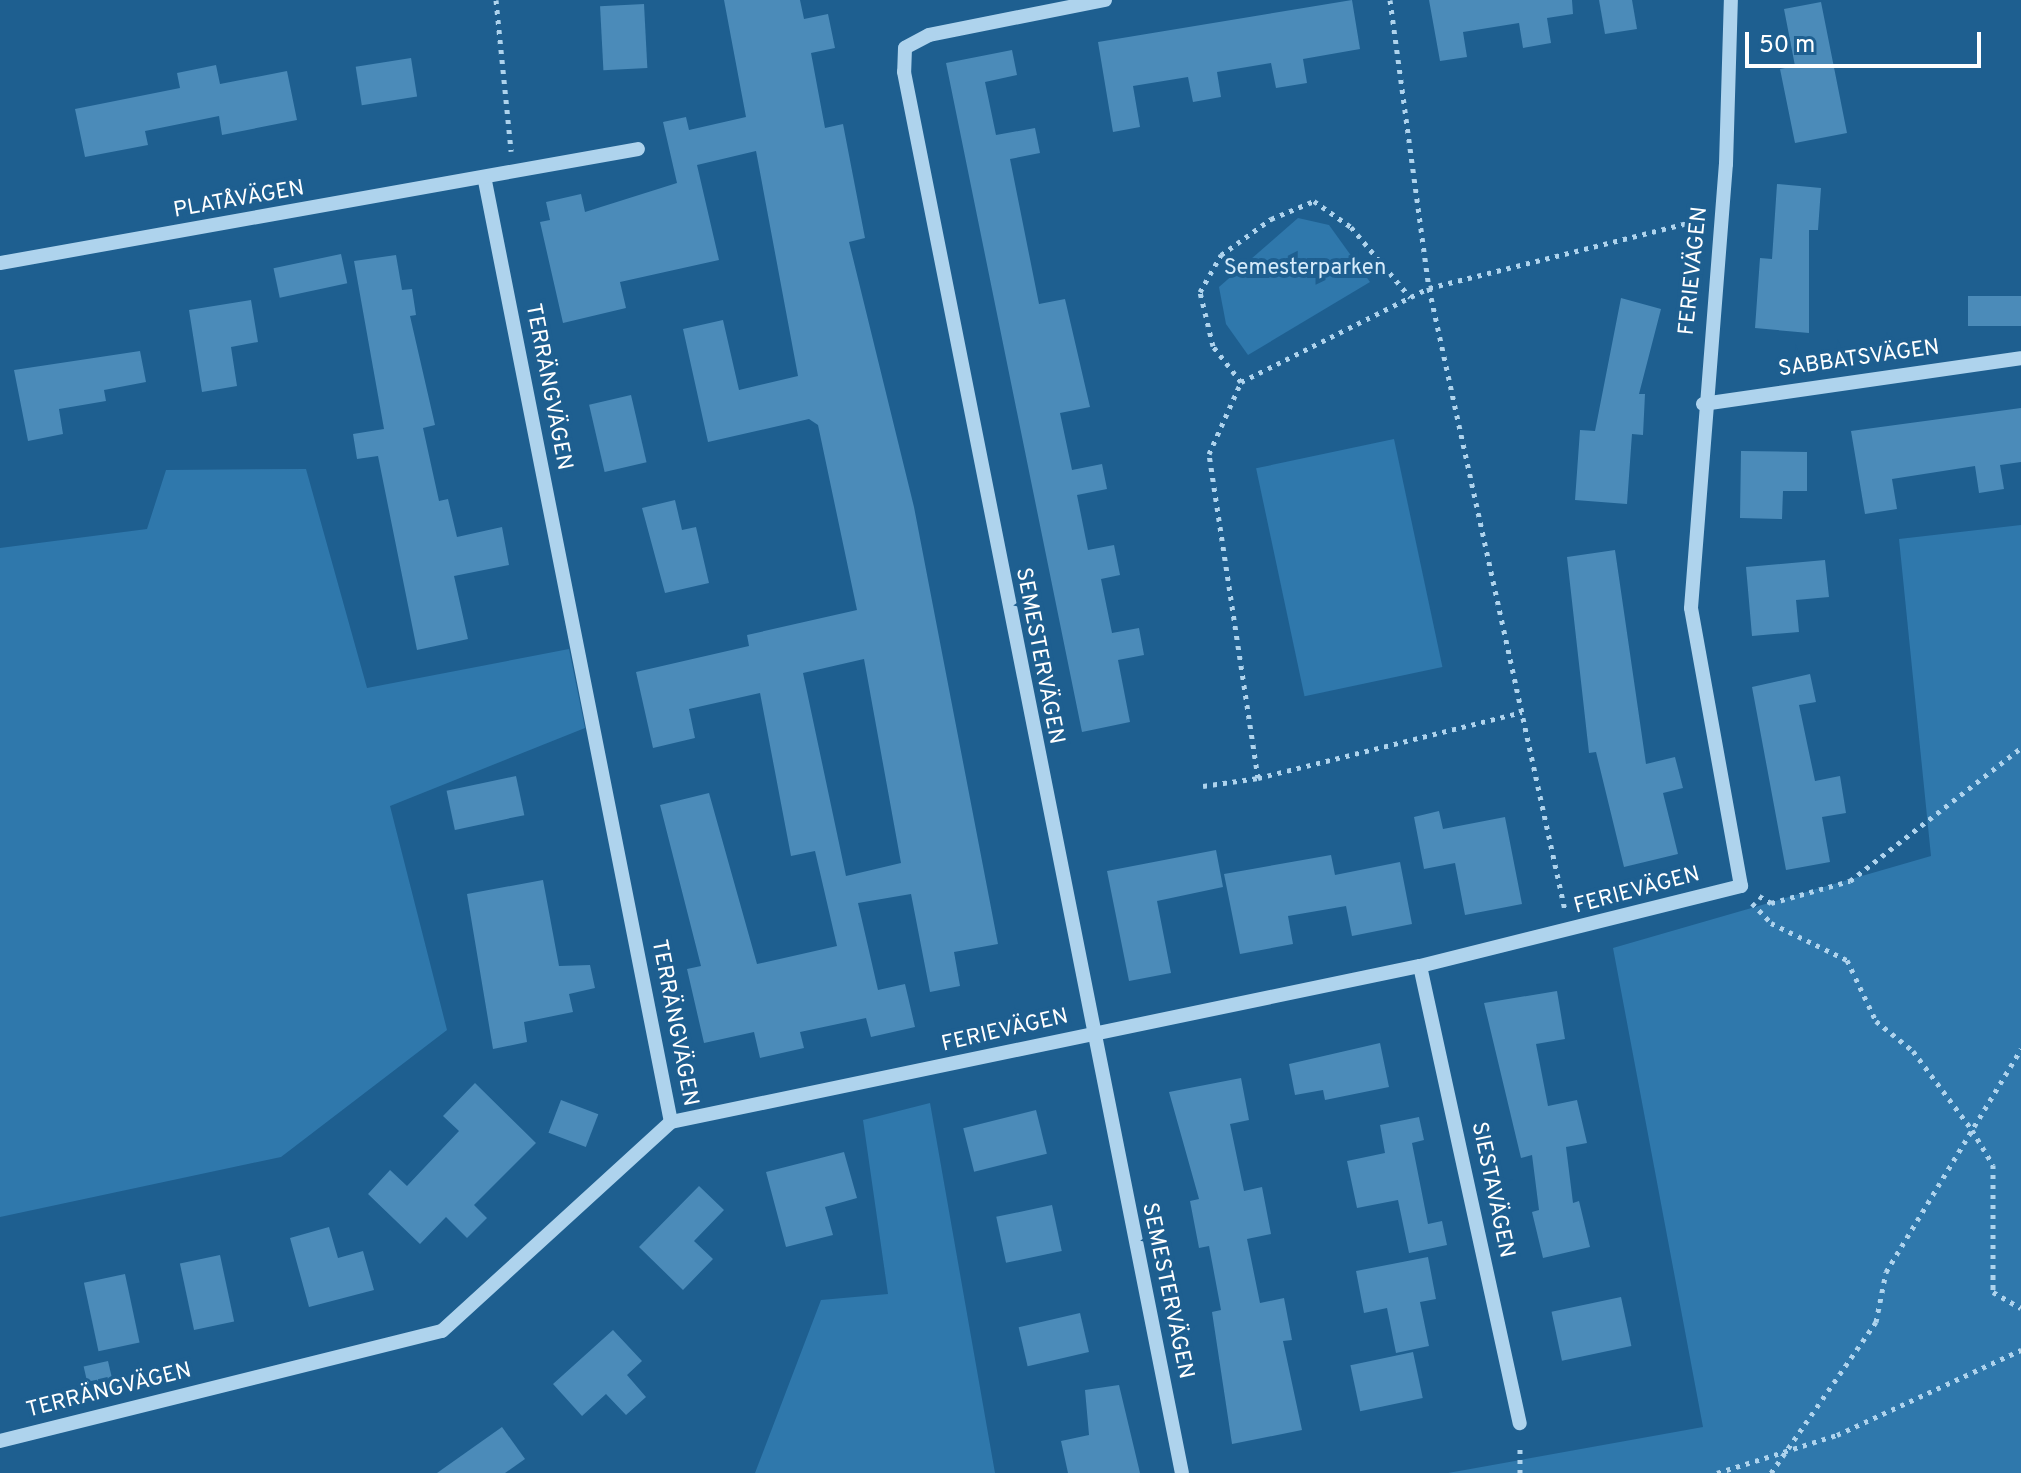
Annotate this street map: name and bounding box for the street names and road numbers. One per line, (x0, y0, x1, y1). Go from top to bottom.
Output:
street label: PLATÅVÄGEN (172, 176, 306, 224)
street label: FERIEVÄGEN (1674, 205, 1714, 337)
street label: TERRÄNGVÄGEN (519, 302, 577, 472)
street label: SABBATSVÄGEN (1777, 335, 1941, 383)
street label: SEMESTERVÄGEN (1009, 565, 1069, 747)
street label: FERIEVÄGEN (1571, 862, 1703, 920)
street label: TERRÄNGVÄGEN (645, 938, 703, 1108)
street label: FERIEVÄGEN (939, 1004, 1071, 1058)
street label: SIESTAVÄGEN (1465, 1120, 1519, 1260)
street label: SEMESTERVÄGEN (1135, 1201, 1199, 1381)
street label: TERRÄNGVÄGEN (24, 1358, 194, 1424)

